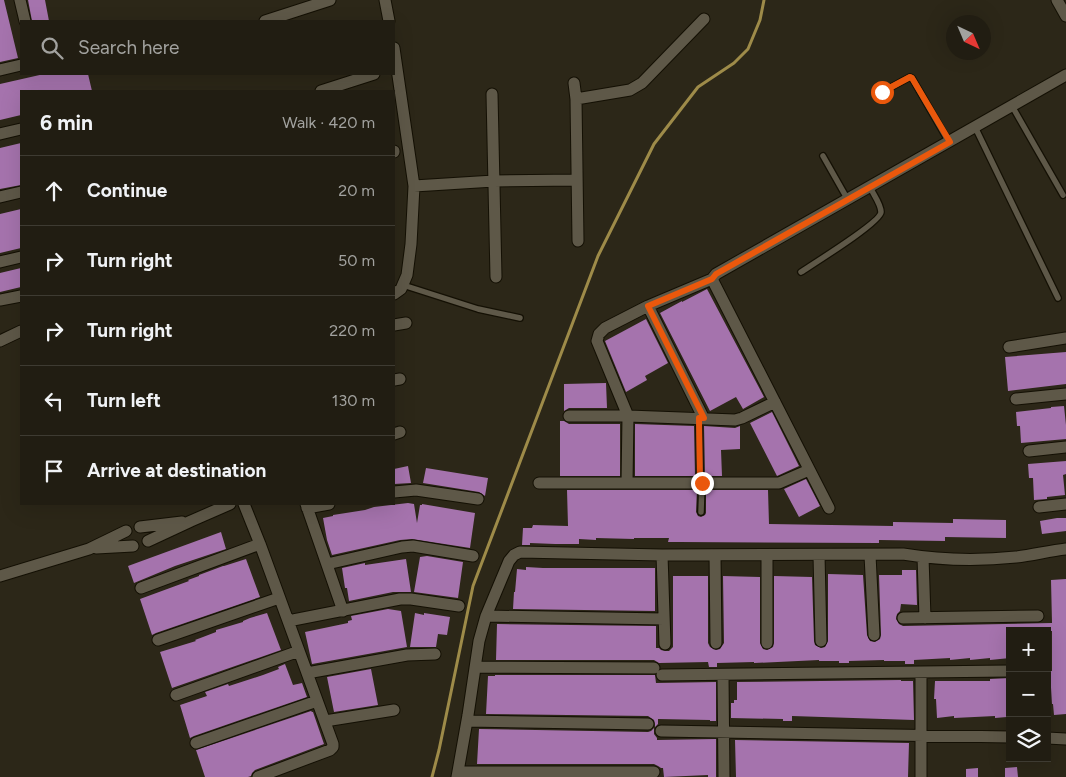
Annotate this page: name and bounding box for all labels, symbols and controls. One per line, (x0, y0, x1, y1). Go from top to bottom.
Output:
north arrow (946, 15, 991, 60)
search box (20, 20, 395, 75)
icon: search (38, 34, 66, 62)
text: Search here (78, 36, 180, 59)
route start (871, 81, 894, 104)
text: 6 min (40, 110, 93, 135)
text: Walk · 420 m (282, 113, 375, 132)
icon: ahead (40, 177, 68, 205)
text: Continue (87, 179, 167, 202)
text: 20 m (338, 181, 375, 200)
icon: right (40, 247, 68, 275)
text: Turn right (87, 249, 173, 272)
text: 50 m (338, 251, 375, 270)
icon: right (40, 317, 68, 345)
text: Turn right (87, 319, 173, 342)
text: 220 m (329, 321, 375, 340)
icon: left (40, 387, 68, 415)
text: Turn left (87, 389, 161, 412)
text: 130 m (332, 391, 375, 410)
icon: arrive (40, 457, 68, 485)
text: Arrive at destination (87, 459, 266, 482)
route end (691, 472, 714, 495)
map controls (1006, 627, 1051, 762)
button: + (1006, 627, 1051, 672)
button: − (1006, 672, 1051, 717)
button: layers (1006, 717, 1051, 762)

